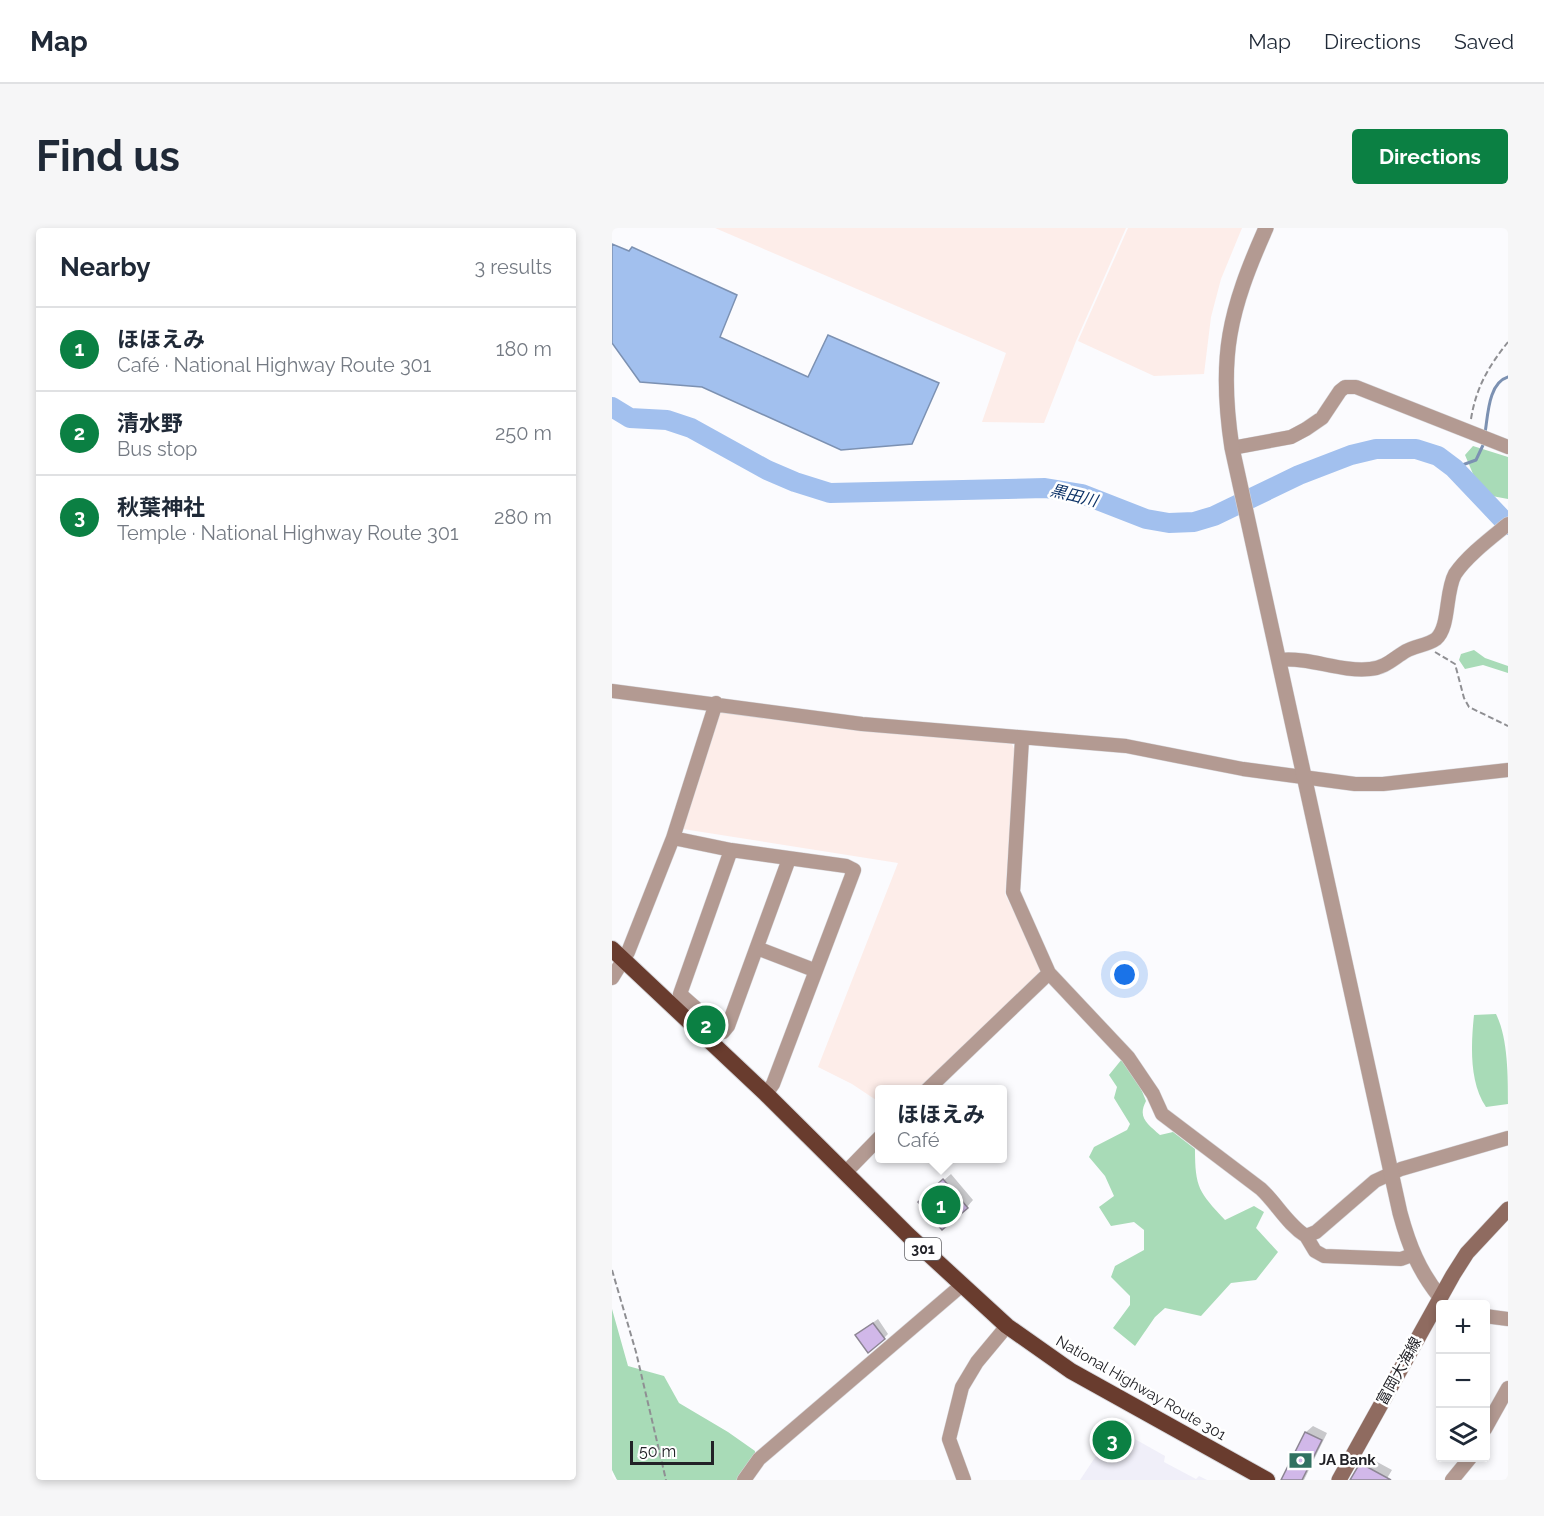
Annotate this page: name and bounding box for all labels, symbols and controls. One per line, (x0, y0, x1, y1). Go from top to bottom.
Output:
text: Map (30, 25, 88, 58)
text: Map (1248, 29, 1291, 54)
text: Directions (1324, 29, 1421, 54)
text: Saved (1454, 29, 1514, 54)
button: Directions (1352, 129, 1508, 184)
text: Find us (36, 132, 180, 181)
text: Nearby (60, 252, 150, 282)
text: 3 results (474, 255, 552, 279)
text: ほほえみ (117, 326, 205, 352)
text: 1 (75, 337, 84, 361)
text: 180 m (496, 337, 552, 361)
text: Café · National Highway Route 301 (117, 353, 431, 377)
text: 清水野 (117, 410, 183, 436)
text: 2 (74, 421, 85, 445)
text: 250 m (495, 421, 552, 445)
text: Bus stop (117, 437, 197, 461)
water label: 黒田川 (1048, 480, 1101, 511)
text: 秋葉神社 (117, 494, 205, 520)
text: 3 (74, 505, 85, 529)
text: 280 m (494, 505, 552, 529)
text: Temple · National Highway Route 301 (117, 521, 458, 545)
your location (1110, 960, 1139, 989)
pin: 2 (686, 1002, 725, 1048)
popup (875, 1085, 1007, 1163)
text: ほほえみ (897, 1101, 985, 1127)
text: Café (897, 1128, 940, 1152)
pin: 1 (922, 1182, 960, 1228)
road number: 301 (905, 1238, 941, 1260)
map controls (1436, 1300, 1490, 1462)
button: + (1436, 1300, 1490, 1354)
street label: National Highway Route 301 (1052, 1332, 1230, 1444)
street label: 富岡大海線 (1373, 1334, 1425, 1408)
button: − (1436, 1354, 1490, 1408)
button: layers (1436, 1408, 1490, 1462)
pin: 3 (1092, 1418, 1132, 1462)
scale bar (630, 1438, 714, 1466)
text: 50 m (639, 1442, 676, 1461)
bank icon: JA Bank (1288, 1447, 1314, 1473)
place label: JA Bank (1319, 1451, 1376, 1469)

